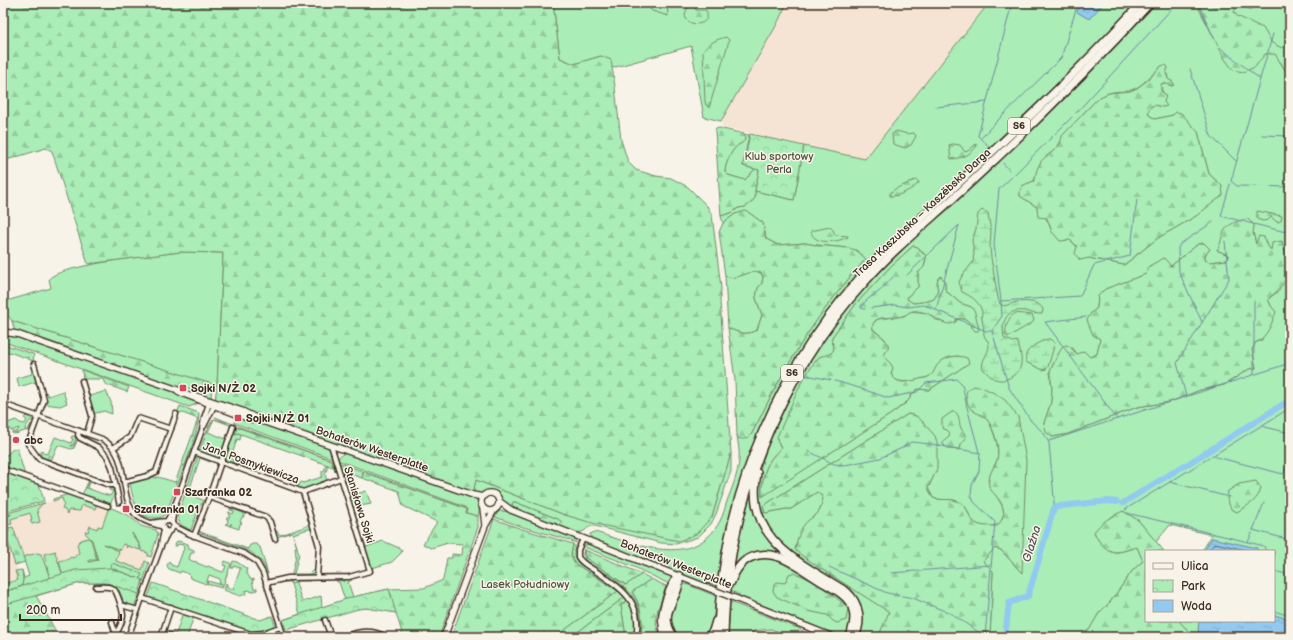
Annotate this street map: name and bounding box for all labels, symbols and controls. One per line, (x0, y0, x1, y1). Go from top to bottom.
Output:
road number: S6 (1008, 118, 1030, 134)
street label: Trasa Kaszubska – Kaszëbskô Darga (851, 146, 993, 280)
park label: Klub sportowy Perla (745, 150, 813, 176)
road number: S6 (781, 365, 803, 381)
place label: Sojki N/Ż 02 (191, 381, 256, 395)
marker: Sojki N/Ż 02 (178, 383, 188, 393)
place label: Sojki N/Ż 01 (246, 411, 309, 425)
marker: Sojki N/Ż 01 (233, 413, 243, 423)
street label: Bohaterów Westerplatte (314, 424, 431, 475)
place label: abc (24, 434, 43, 447)
marker: abc (11, 435, 21, 445)
street label: Jana Posmykiewicza (201, 440, 301, 486)
street label: Stanisława Sojki (341, 465, 377, 545)
place label: Szafranka 02 (185, 486, 252, 499)
marker: Szafranka 02 (172, 487, 182, 497)
place label: Szafranka 01 (134, 503, 199, 516)
marker: Szafranka 01 (121, 504, 131, 514)
water label: Glaźna (1019, 524, 1045, 564)
street label: Bohaterów Westerplatte (618, 537, 734, 591)
legend (1145, 550, 1275, 622)
text: Ulica (1181, 559, 1209, 574)
park label: Lasek Południowy (481, 578, 569, 591)
text: Park (1181, 579, 1205, 594)
scale bar (20, 596, 121, 622)
text: Woda (1181, 599, 1212, 614)
text: 200 m (26, 603, 60, 618)

